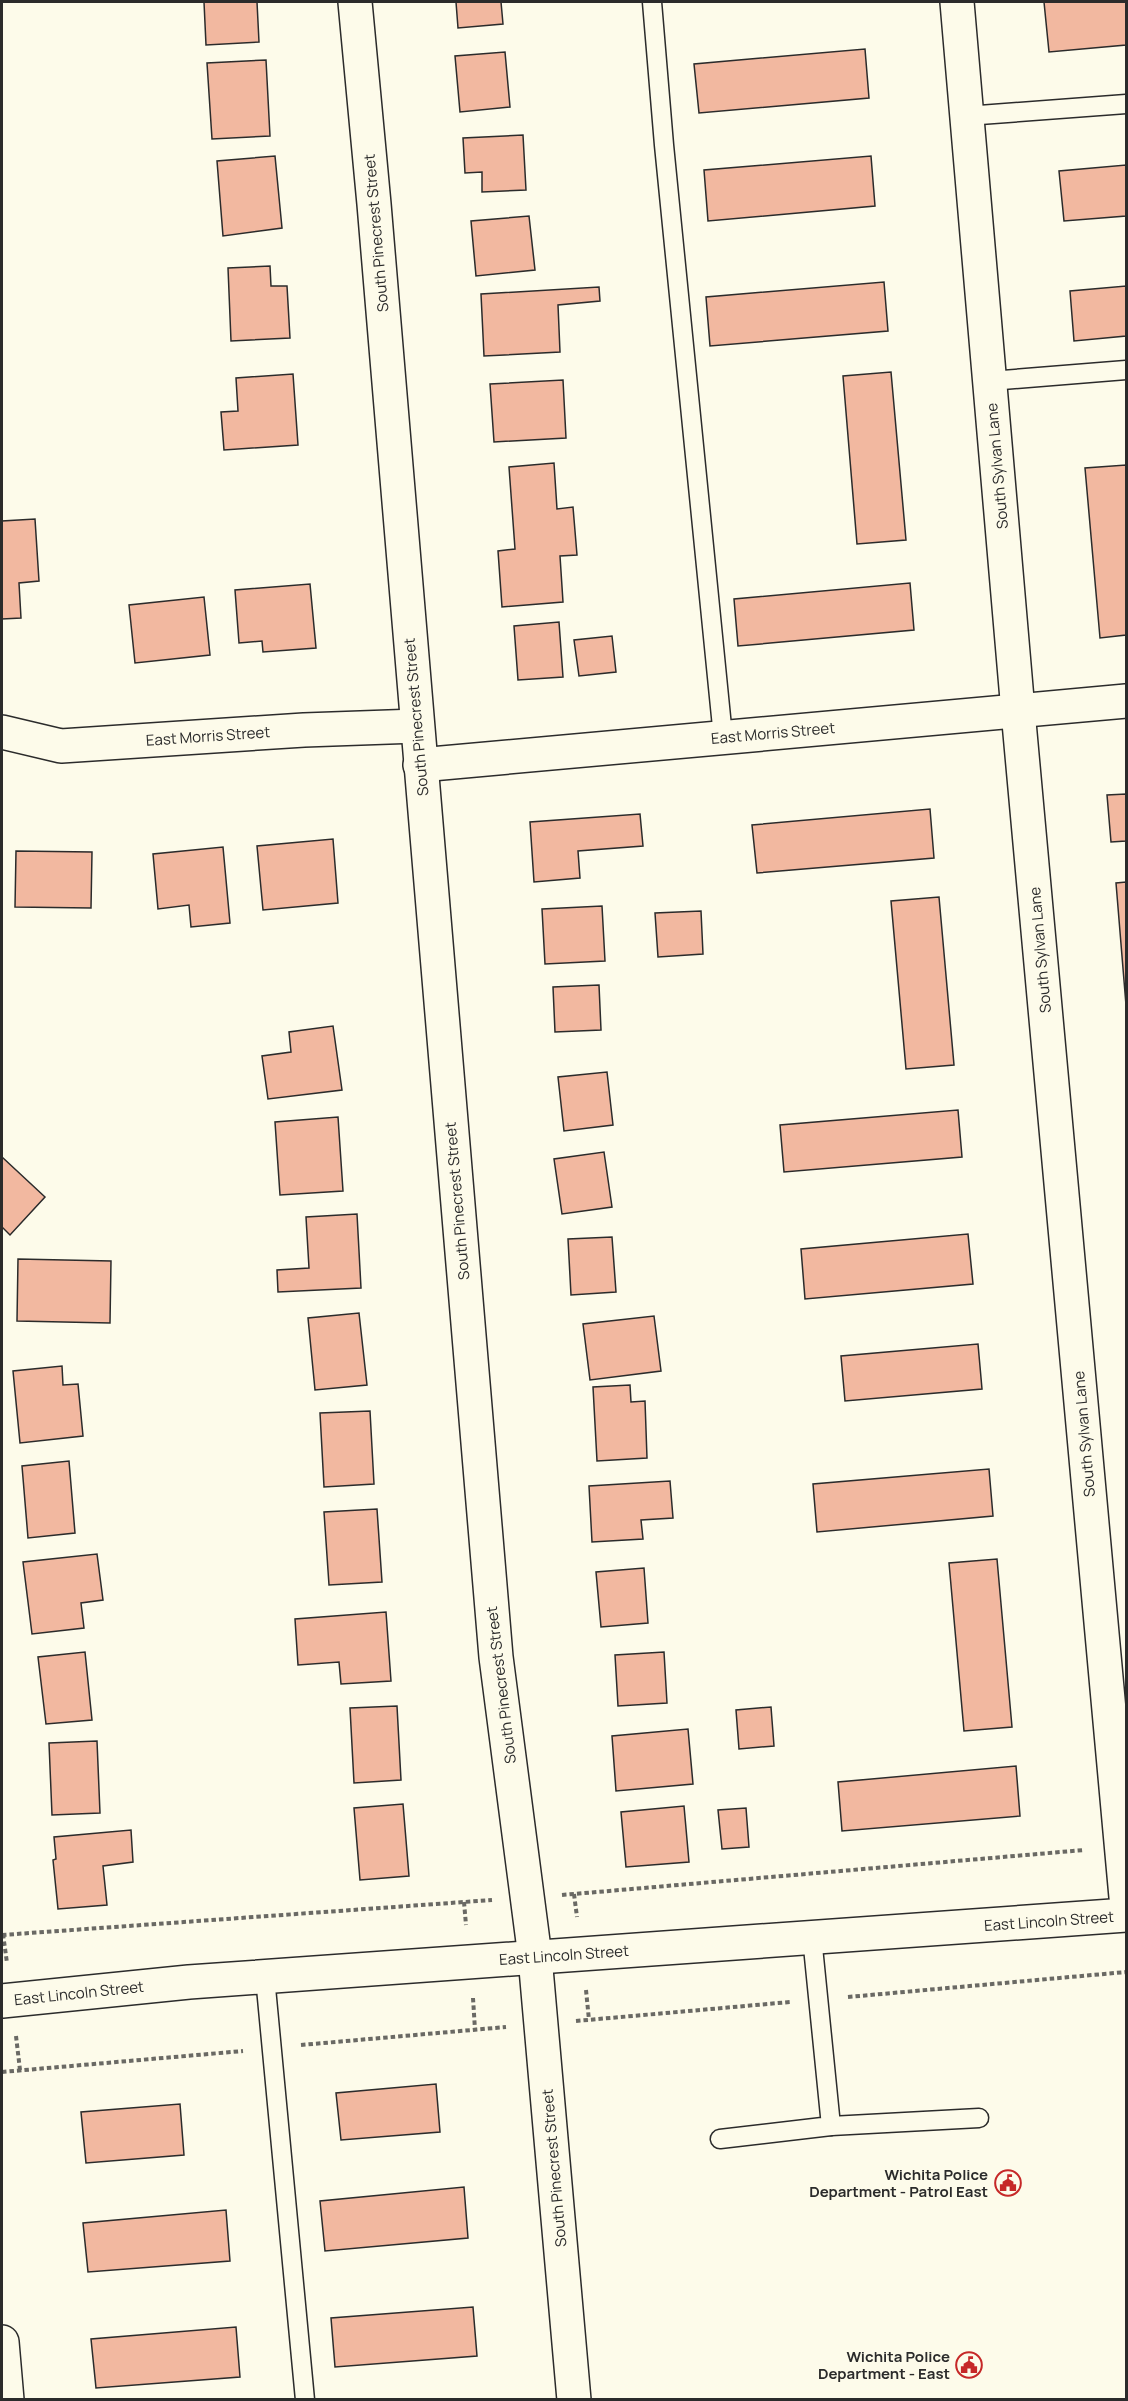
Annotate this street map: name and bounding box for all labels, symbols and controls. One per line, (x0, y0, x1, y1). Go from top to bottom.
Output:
street label: South Pinecrest Street (359, 153, 393, 313)
street label: South Sylvan Lane (981, 402, 1013, 530)
street label: South Pinecrest Street (399, 637, 433, 797)
street label: East Morris Street (710, 717, 836, 749)
street label: East Morris Street (145, 721, 271, 751)
street label: South Sylvan Lane (1024, 886, 1056, 1014)
street label: South Pinecrest Street (440, 1121, 474, 1281)
street label: South Sylvan Lane (1068, 1370, 1100, 1498)
street label: South Pinecrest Street (481, 1605, 521, 1765)
street label: East Lincoln Street (983, 1906, 1115, 1936)
street label: East Lincoln Street (498, 1940, 630, 1970)
street label: East Lincoln Street (13, 1976, 145, 2010)
street label: South Pinecrest Street (537, 2088, 571, 2248)
place label: Wichita Police Department - Patrol East (809, 2164, 988, 2202)
public building icon: Wichita Police Department - Patrol East (993, 2168, 1023, 2198)
place label: Wichita Police Department - East (818, 2346, 950, 2384)
public building icon: Wichita Police Department - East (954, 2350, 984, 2380)

